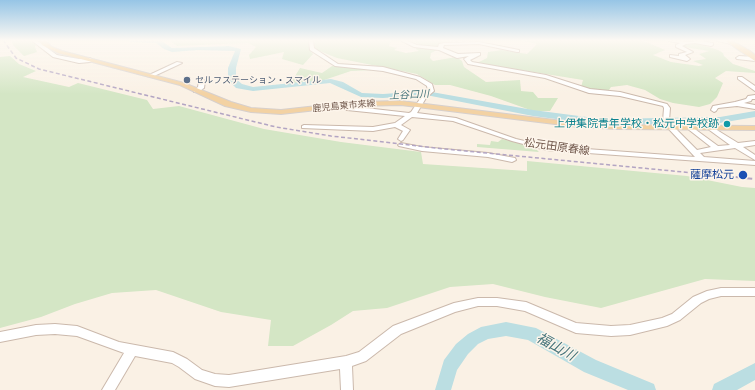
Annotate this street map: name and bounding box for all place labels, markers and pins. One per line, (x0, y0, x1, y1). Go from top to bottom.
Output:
marker: セルフステーション・スマイル (182, 75, 192, 85)
place label: セルフステーション・スマイル (195, 75, 321, 85)
place label: 上伊集院青年学校・松元中学校跡 (554, 117, 719, 131)
marker: 上伊集院青年学校・松元中学校跡 (722, 119, 732, 129)
place label: 薩摩松元 (690, 168, 734, 182)
marker: 薩摩松元 (737, 169, 749, 181)

